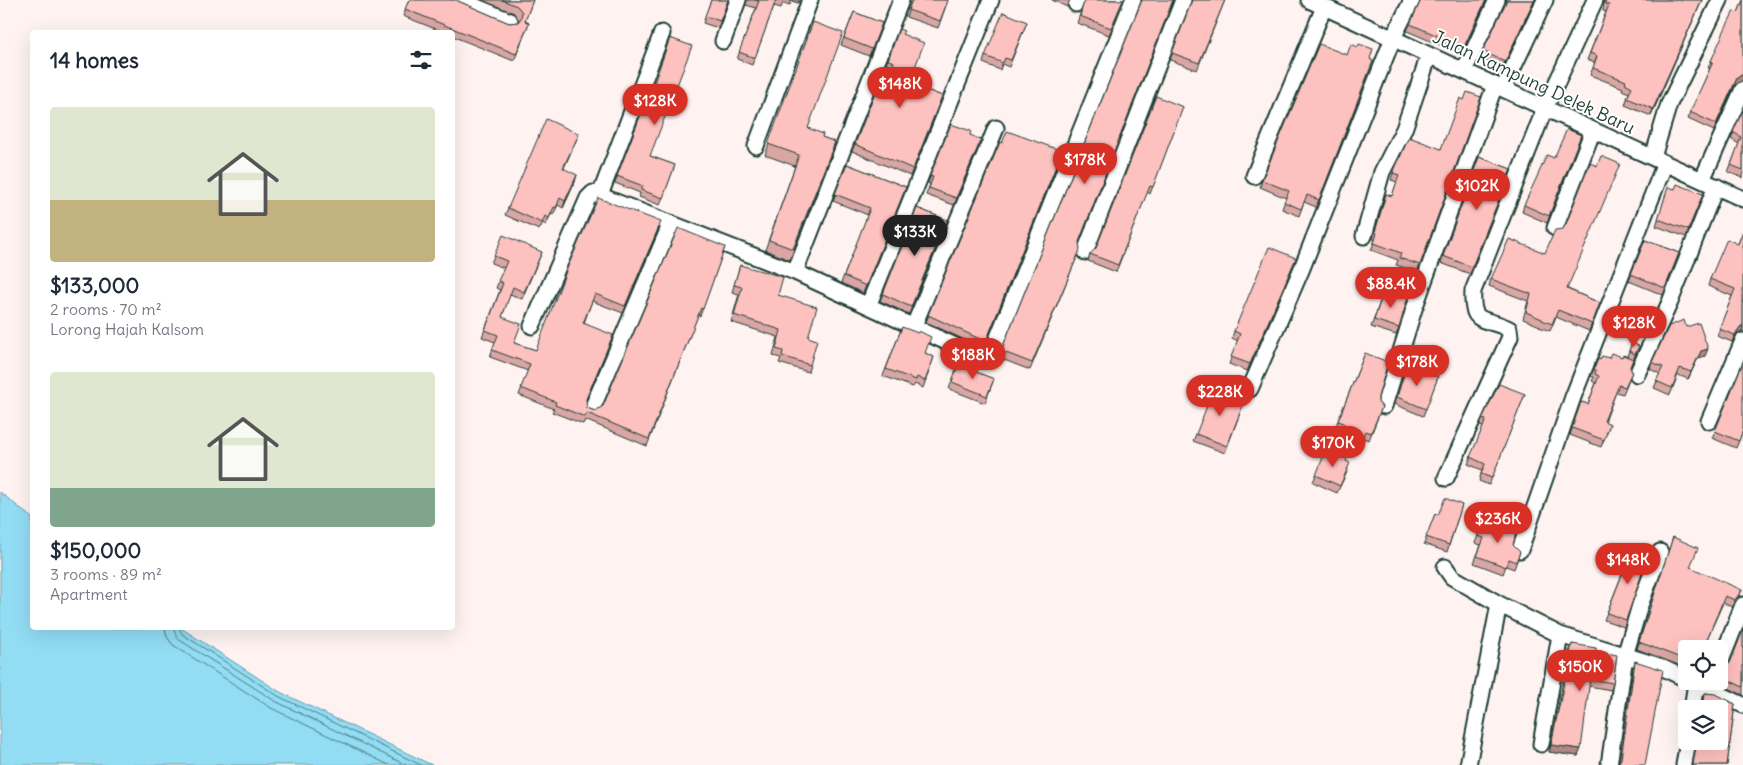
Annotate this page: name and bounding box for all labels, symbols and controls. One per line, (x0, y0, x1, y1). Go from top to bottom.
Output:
street label: Jalan Kampung Delek Baru (1429, 25, 1639, 139)
icon: filters (407, 46, 435, 74)
text: 14 homes (50, 47, 139, 74)
pin: $148K (865, 66, 935, 109)
text: $148K (878, 73, 922, 93)
pin: $128K (620, 84, 690, 126)
text: $128K (634, 90, 676, 110)
icon: home (198, 139, 288, 229)
pin: $178K (1050, 142, 1120, 185)
text: $178K (1064, 149, 1106, 169)
pin: $102K (1442, 168, 1512, 211)
text: $102K (1455, 175, 1499, 195)
pin: $133K (880, 214, 950, 257)
text: $133K (893, 221, 937, 241)
pin: $88.4K (1350, 266, 1432, 309)
text: $133,000 (50, 272, 139, 299)
text: $88.4K (1366, 273, 1416, 293)
text: 2 rooms · 70 m² (50, 299, 162, 319)
pin: $128K (1599, 306, 1669, 348)
text: $128K (1613, 312, 1655, 332)
text: Lorong Hajah Kalsom (50, 319, 204, 339)
pin: $188K (938, 338, 1008, 380)
text: $188K (951, 344, 995, 364)
pin: $178K (1382, 344, 1452, 387)
text: $178K (1396, 351, 1438, 371)
pin: $228K (1185, 374, 1255, 417)
text: $228K (1197, 381, 1243, 401)
icon: home (198, 404, 288, 494)
pin: $170K (1298, 426, 1368, 468)
text: $170K (1311, 432, 1355, 452)
pin: $236K (1463, 502, 1533, 544)
text: $236K (1475, 508, 1521, 528)
text: $150,000 (50, 537, 141, 564)
pin: $148K (1593, 542, 1663, 585)
text: $148K (1606, 549, 1650, 569)
text: 3 rooms · 89 m² (50, 564, 162, 584)
text: Apartment (50, 584, 128, 604)
map controls (1678, 640, 1728, 750)
button: locate (1678, 640, 1728, 690)
pin: $150K (1545, 650, 1615, 692)
text: $150K (1558, 656, 1602, 676)
button: layers (1678, 700, 1728, 750)

